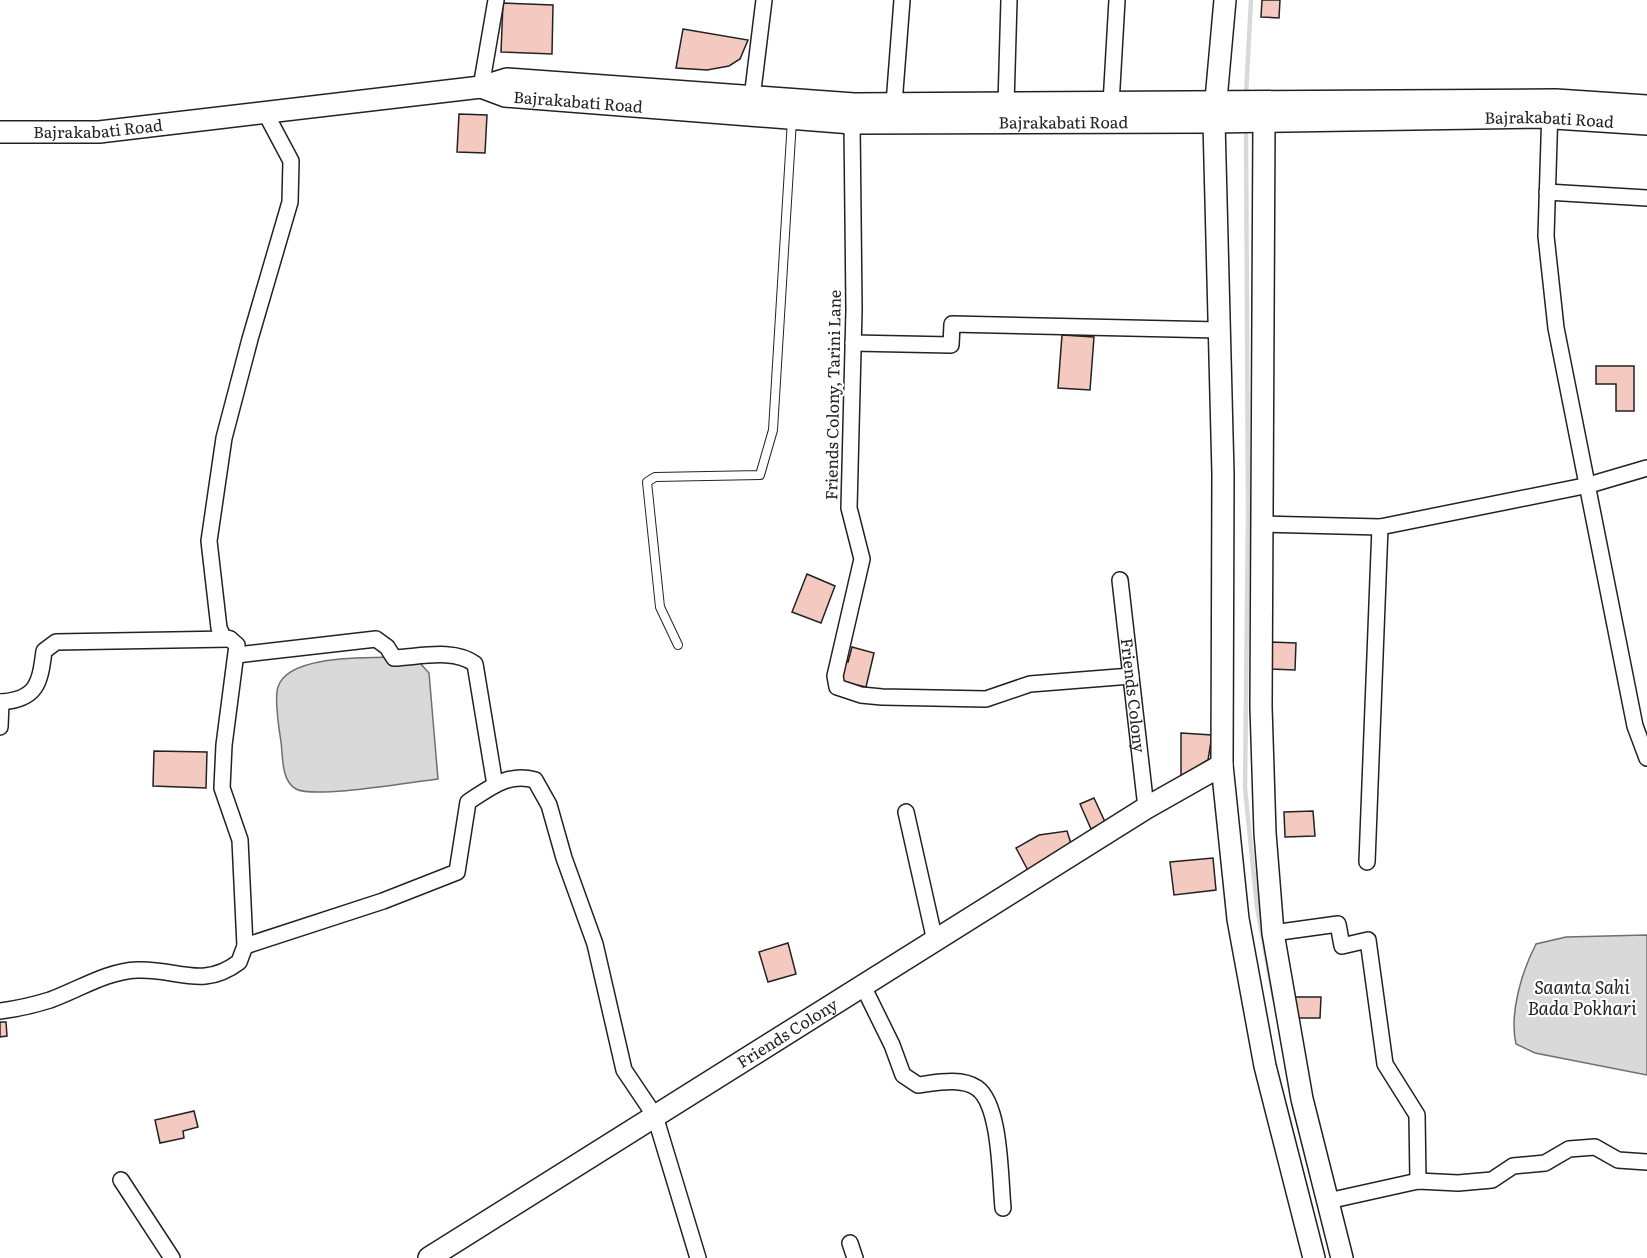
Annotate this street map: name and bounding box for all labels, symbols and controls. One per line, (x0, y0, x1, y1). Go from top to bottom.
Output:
street label: Bajrakabati Road (513, 84, 644, 118)
street label: Bajrakabati Road (1484, 104, 1615, 133)
street label: Bajrakabati Road (998, 109, 1128, 134)
street label: Bajrakabati Road (33, 112, 164, 143)
street label: Friends Colony, Tarini Lane (818, 290, 846, 500)
street label: Friends Colony (1116, 637, 1153, 754)
water label: Saanta Sahi Bada Pokhari (1527, 973, 1637, 1021)
street label: Friends Colony (732, 991, 843, 1073)

